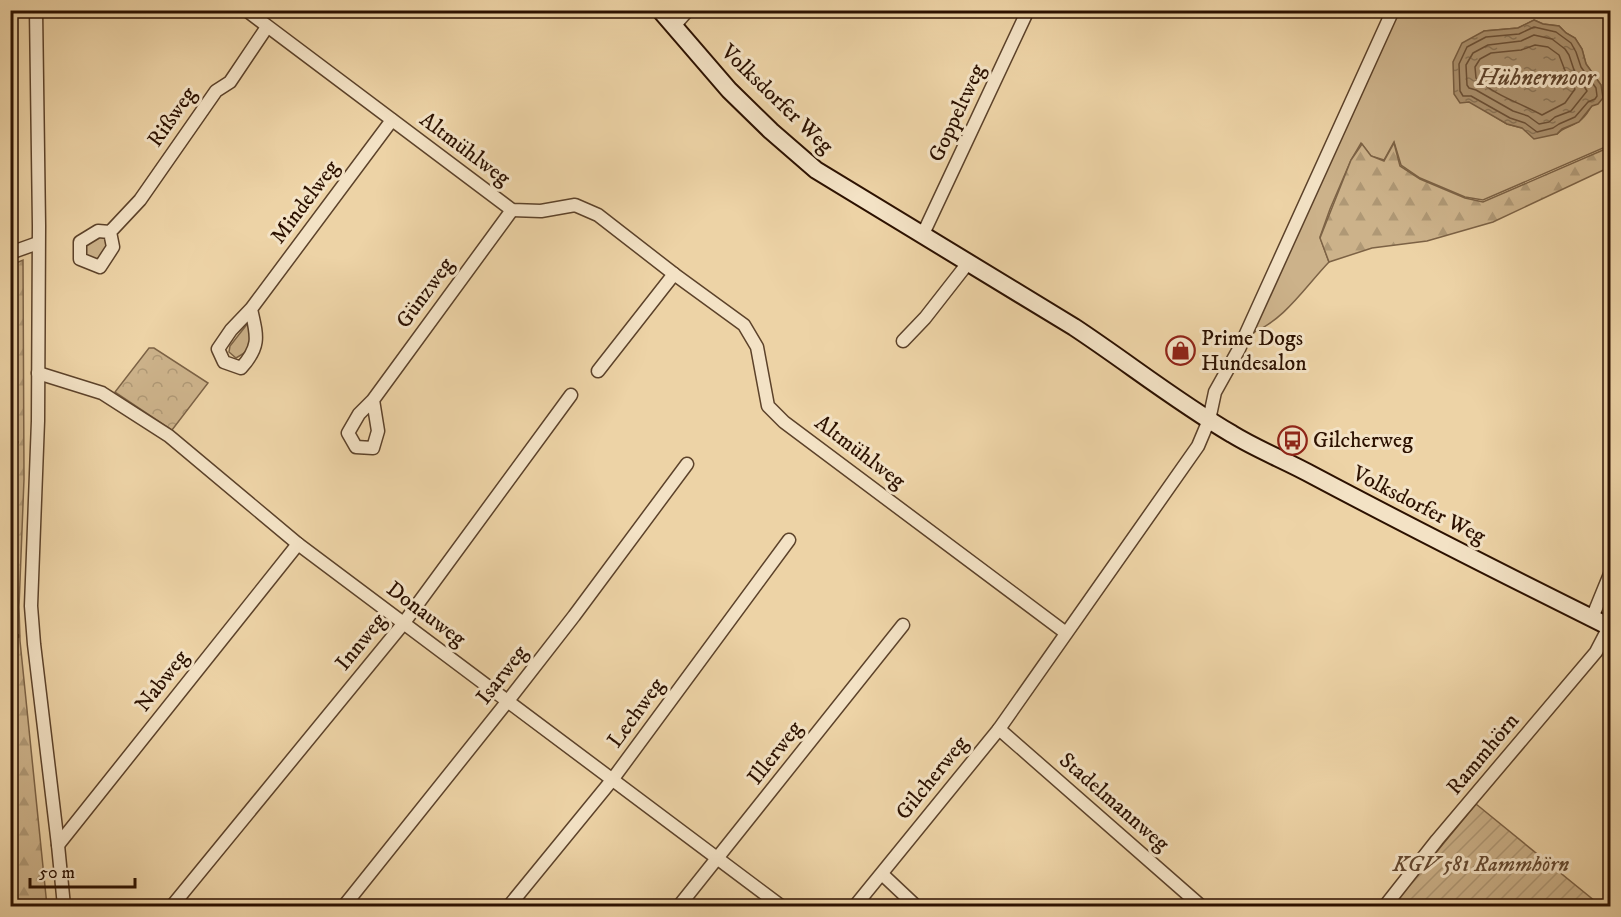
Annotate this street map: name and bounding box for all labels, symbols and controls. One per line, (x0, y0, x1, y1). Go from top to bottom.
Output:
street label: Volksdorfer Weg (714, 38, 839, 160)
street label: Goppeltweg (923, 60, 991, 166)
water label: Hühnermoor (1476, 63, 1598, 93)
street label: Rißweg (142, 82, 202, 152)
street label: Altmühlweg (414, 106, 516, 192)
street label: Mindelweg (265, 155, 345, 249)
street label: Günzweg (390, 252, 460, 334)
place label: Prime Dogs Hundesalon (1201, 325, 1307, 377)
shop icon: Prime Dogs Hundesalon (1164, 335, 1196, 367)
street label: Altmühlweg (809, 409, 911, 495)
bus stop icon: Gilcherweg (1276, 424, 1308, 456)
place label: Gilcherweg (1313, 427, 1413, 454)
street label: Volksdorfer Weg (1347, 459, 1490, 550)
street label: Donauweg (381, 575, 471, 653)
street label: Innweg (330, 608, 392, 676)
street label: Isarweg (470, 640, 534, 710)
street label: Nabweg (129, 644, 195, 717)
street label: Lechweg (602, 673, 671, 753)
street label: Rammhörn (1441, 707, 1525, 801)
street label: Illerweg (742, 715, 808, 790)
street label: Gilcherweg (890, 730, 974, 825)
street label: Stadelmannweg (1053, 747, 1175, 857)
scale bar (30, 851, 135, 889)
park label: KGV 581 Rammhörn (1392, 851, 1569, 878)
text: 50 m (39, 862, 75, 884)

